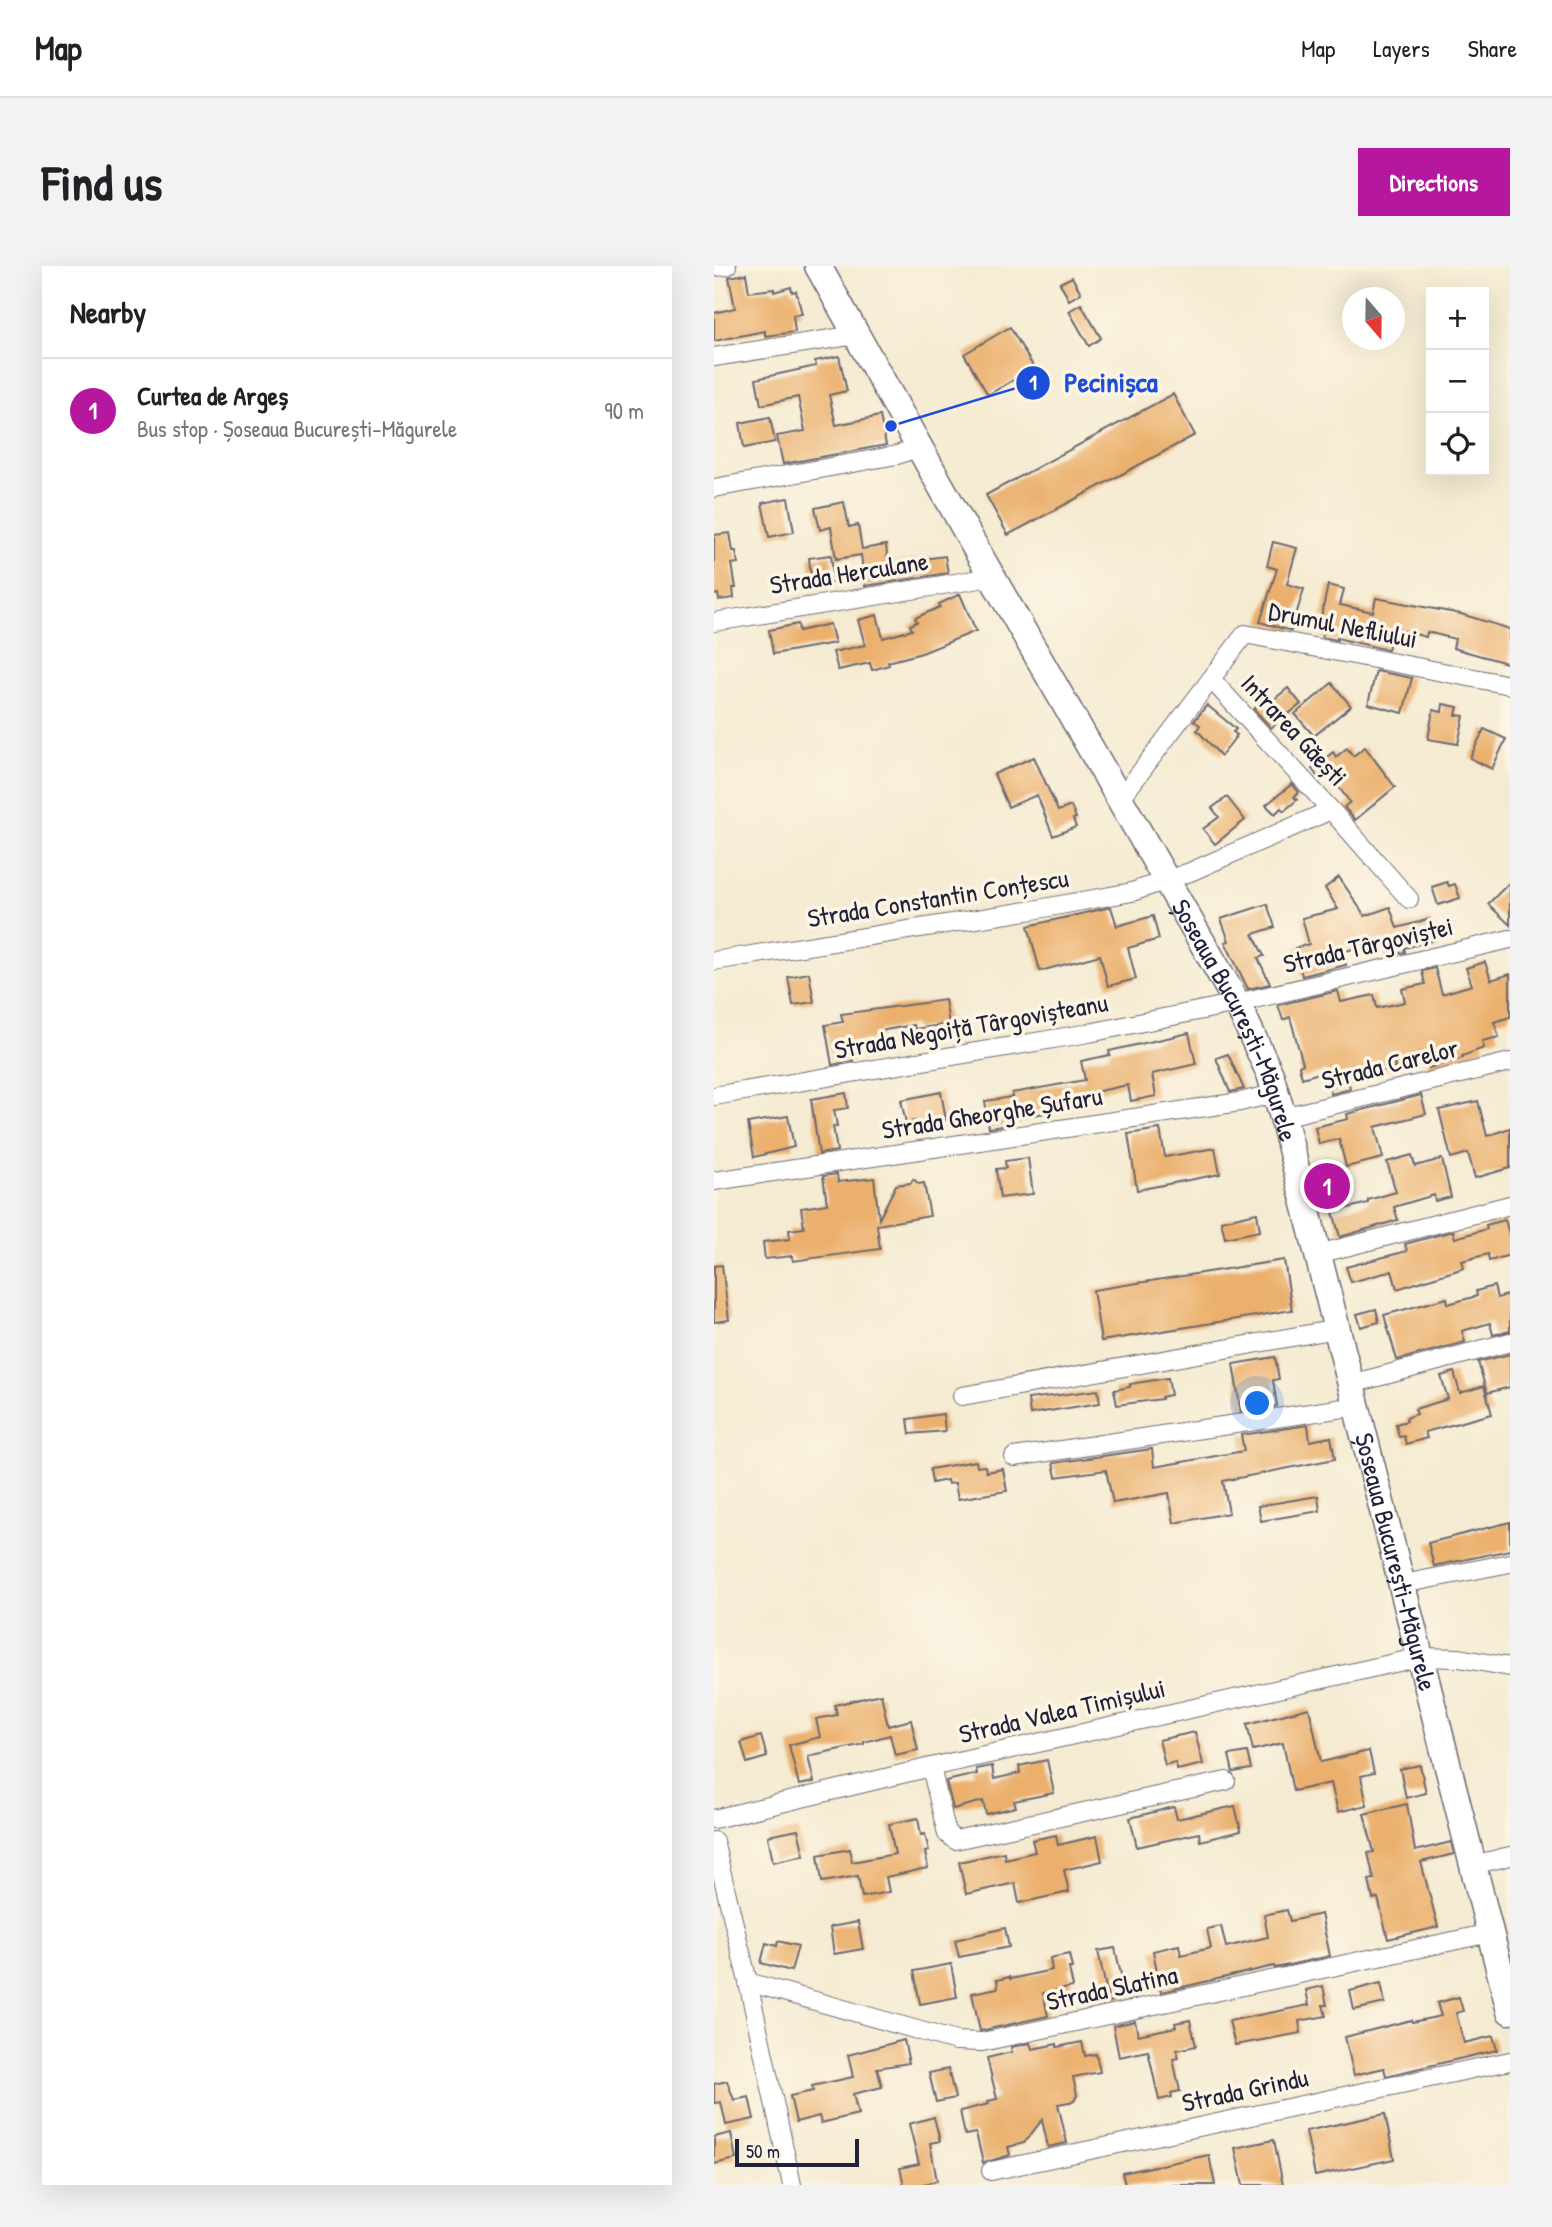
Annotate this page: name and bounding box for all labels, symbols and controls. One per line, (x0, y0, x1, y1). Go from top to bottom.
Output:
text: Map (35, 26, 82, 70)
text: Map (1301, 32, 1335, 64)
text: Layers (1373, 32, 1430, 64)
text: Share (1468, 32, 1517, 64)
button: Directions (1358, 148, 1510, 216)
text: Find us (42, 149, 162, 215)
north arrow (1342, 287, 1405, 350)
map controls (1426, 287, 1489, 476)
button: + (1426, 287, 1489, 350)
text: Nearby (70, 292, 146, 332)
button: − (1426, 350, 1489, 413)
callout: Pecinișca (1015, 358, 1171, 407)
text: Pecinișca (1064, 363, 1158, 401)
text: 1 (1029, 368, 1037, 397)
text: Curtea de Argeș (137, 378, 288, 413)
text: 1 (89, 395, 97, 426)
text: 90 m (604, 395, 644, 426)
text: Bus stop · Șoseaua București-Măgurele (137, 413, 457, 444)
button: locate (1426, 413, 1489, 476)
street label: Strada Herculane (767, 543, 930, 602)
street label: Drumul Nefliului (1266, 593, 1420, 656)
street label: Intrarea Găești (1233, 666, 1355, 793)
street label: Strada Constantin Conțescu (805, 860, 1071, 935)
street label: Șoseaua București-Măgurele (1164, 892, 1306, 1145)
street label: Strada Târgoviștei (1280, 908, 1456, 981)
street label: Strada Negoiță Târgovișteanu (832, 984, 1110, 1067)
street label: Strada Carelor (1318, 1030, 1462, 1097)
street label: Strada Gheorghe Șufaru (879, 1078, 1105, 1147)
pin: 1 (1304, 1160, 1350, 1212)
your location (1240, 1386, 1274, 1420)
street label: Șoseaua București-Măgurele (1347, 1429, 1446, 1694)
street label: Strada Valea Timișului (955, 1670, 1168, 1751)
street label: Strada Slatina (1043, 1957, 1181, 2018)
street label: Strada Grindu (1179, 2059, 1311, 2120)
scale bar (735, 2136, 859, 2168)
text: 50 m (746, 2138, 780, 2164)

